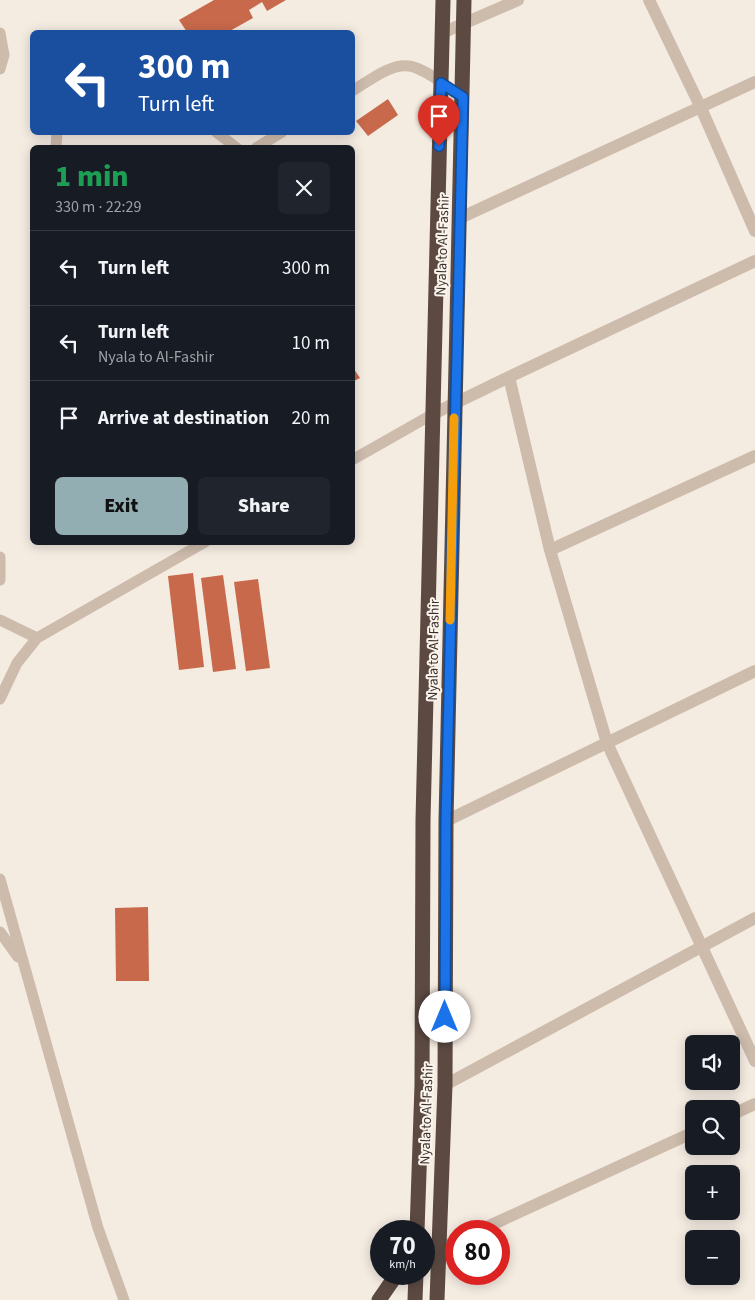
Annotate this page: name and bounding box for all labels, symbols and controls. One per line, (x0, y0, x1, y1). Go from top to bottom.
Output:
text: 300 m (138, 42, 230, 92)
icon: left (55, 50, 120, 115)
text: Turn left (138, 88, 214, 120)
pin (418, 95, 460, 146)
icon: arrive (425, 102, 453, 130)
text: 1 min (55, 155, 129, 198)
button: close (278, 162, 330, 214)
street label: Nyala to Al-Fashir (431, 194, 455, 296)
text: 330 m · 22:29 (55, 196, 142, 218)
icon: left (55, 254, 83, 282)
text: Turn left (98, 255, 169, 282)
text: 300 m (282, 255, 330, 282)
text: Turn left (98, 319, 169, 346)
icon: left (55, 329, 83, 357)
text: 10 m (292, 330, 330, 357)
text: Nyala to Al-Fashir (98, 346, 214, 368)
icon: arrive (55, 404, 83, 432)
text: Arrive at destination (98, 405, 269, 432)
text: 20 m (292, 405, 330, 432)
button: Exit (55, 477, 188, 535)
button: Share (198, 477, 330, 535)
street label: Nyala to Al-Fashir (423, 599, 445, 701)
position arrow (418, 990, 470, 1042)
map controls (685, 1035, 740, 1285)
button: sound (685, 1035, 740, 1090)
street label: Nyala to Al-Fashir (415, 1063, 439, 1165)
button: search (685, 1100, 740, 1155)
button: + (685, 1165, 740, 1220)
speed limit sign: 80 (445, 1220, 510, 1285)
text: 70 (389, 1228, 416, 1264)
button: − (685, 1230, 740, 1285)
text: km/h (389, 1256, 416, 1273)

